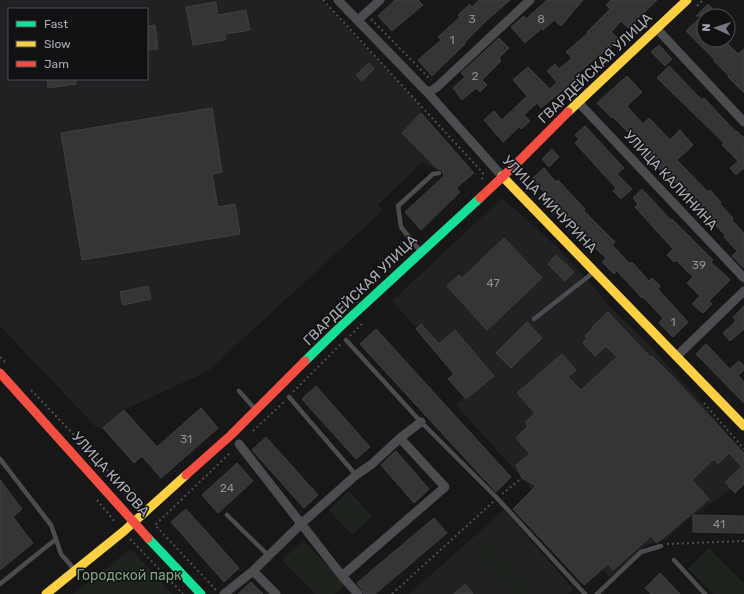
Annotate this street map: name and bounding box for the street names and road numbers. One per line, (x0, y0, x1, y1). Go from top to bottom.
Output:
street label: ГВАРДЕЙСКАЯ УЛИЦА (534, 8, 656, 127)
street label: УЛИЦА КАЛИНИНА (620, 127, 721, 234)
street label: УЛИЦА МИЧУРИНА (499, 152, 601, 257)
street label: ГВАРДЕЙСКАЯ УЛИЦА (299, 230, 421, 349)
street label: УЛИЦА КИРОВА (68, 429, 153, 520)

